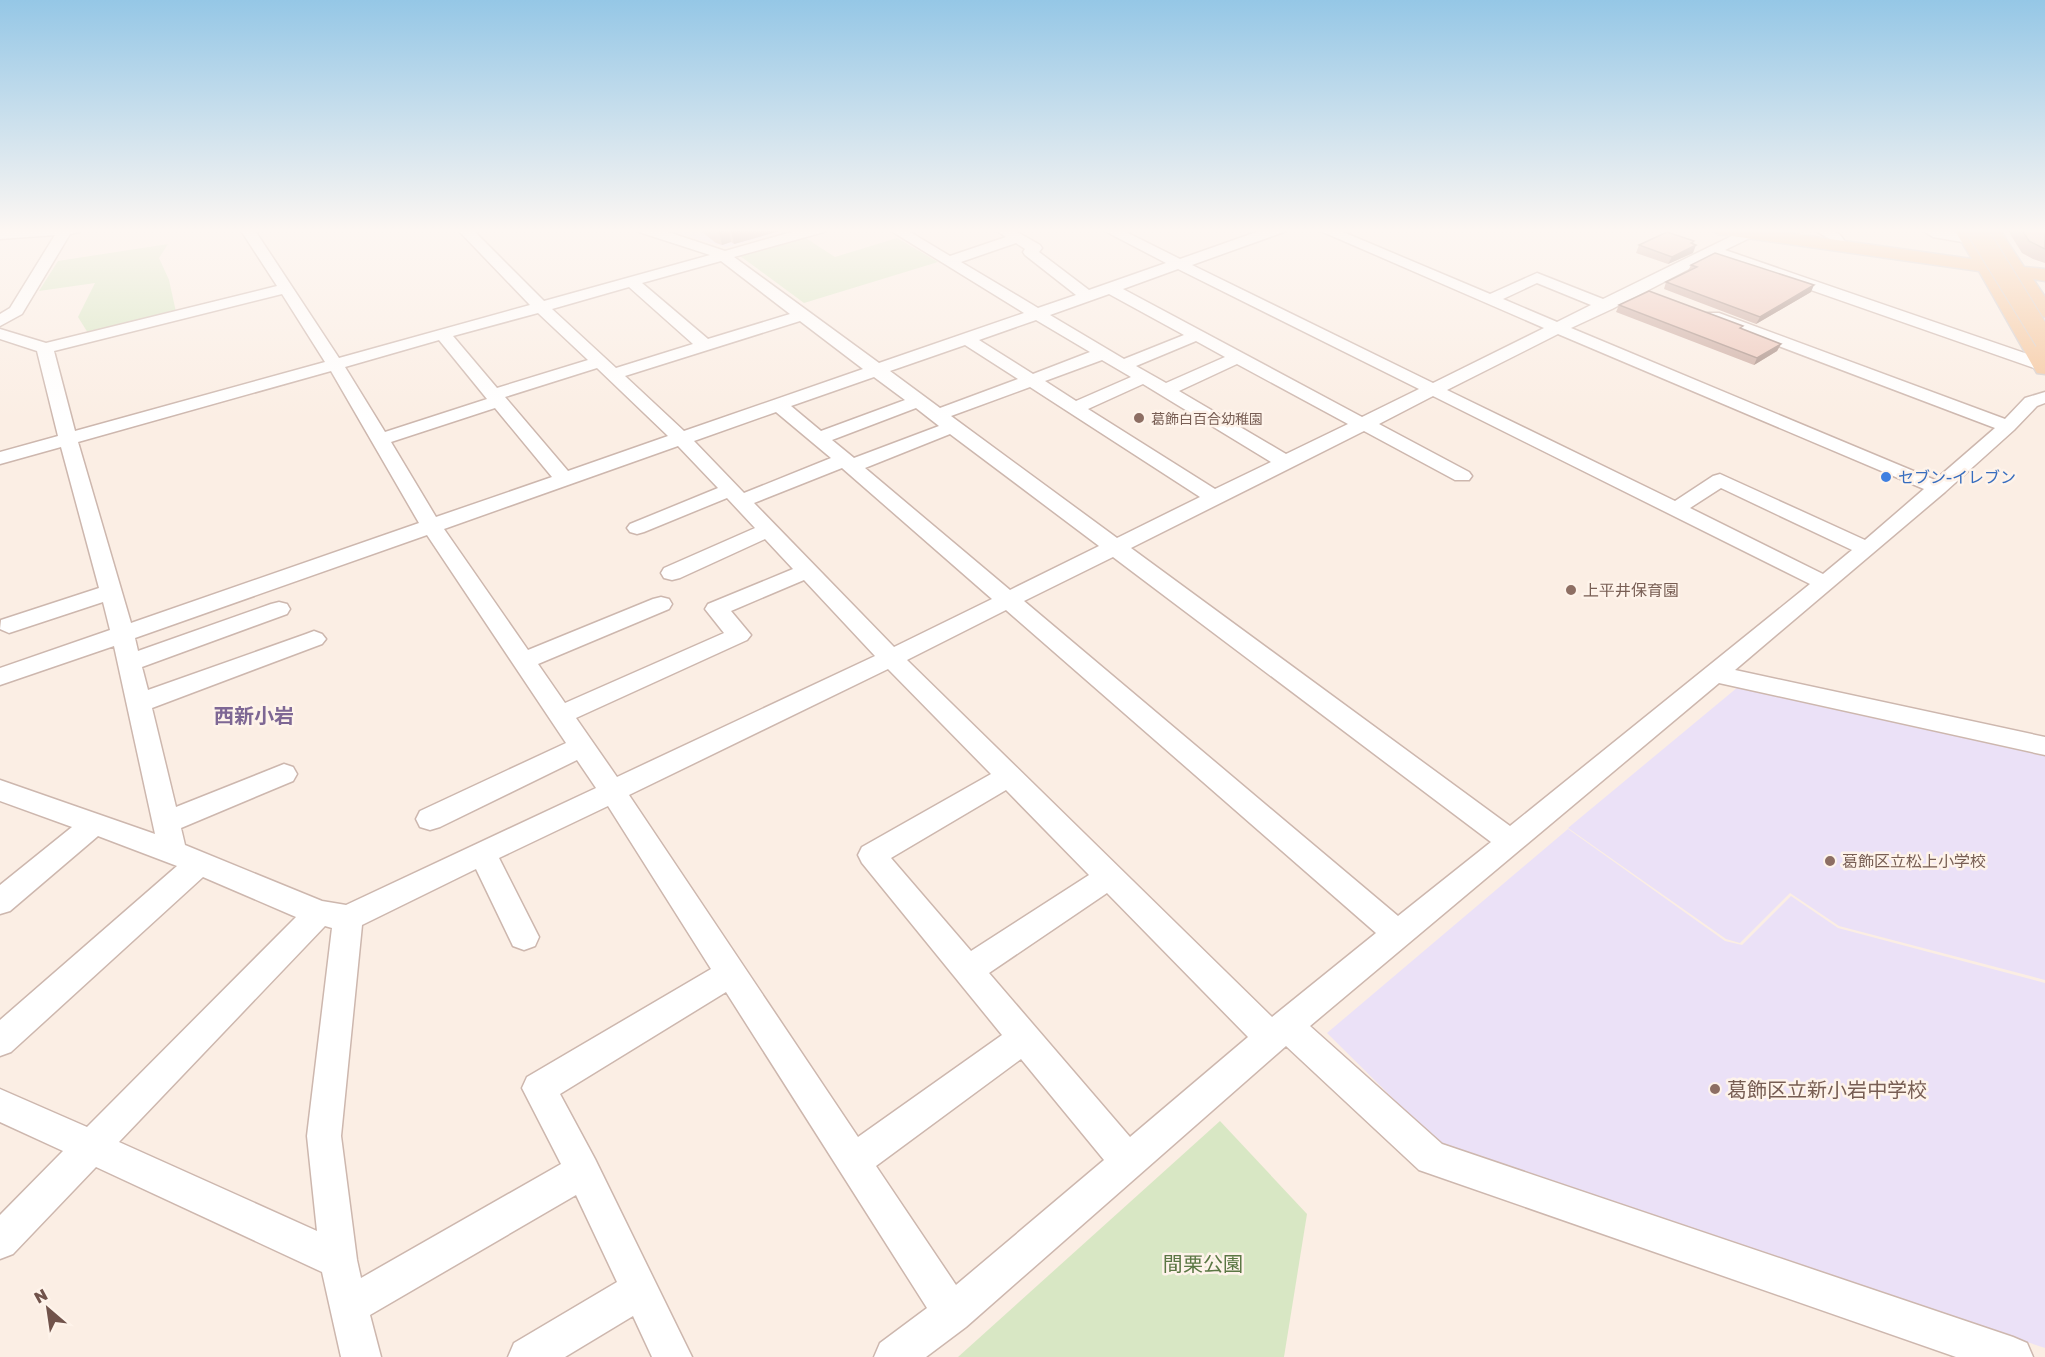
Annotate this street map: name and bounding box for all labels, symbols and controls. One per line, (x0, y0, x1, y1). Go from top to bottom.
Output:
place label: 葛飾白百合幼稚園 (1151, 410, 1263, 427)
marker: 葛飾白百合幼稚園 (1132, 411, 1146, 425)
place label: セブン-イレブン (1898, 467, 2016, 487)
marker: セブン-イレブン (1879, 470, 1893, 484)
place label: 上平井保育園 (1583, 580, 1679, 600)
marker: 上平井保育園 (1564, 583, 1578, 597)
district label: 西新小岩 (214, 703, 294, 727)
place label: 葛飾区立松上小学校 (1842, 851, 1986, 871)
marker: 葛飾区立松上小学校 (1823, 854, 1837, 868)
place label: 葛飾区立新小岩中学校 (1727, 1077, 1927, 1101)
marker: 葛飾区立新小岩中学校 (1708, 1082, 1722, 1096)
park label: 間栗公園 (1163, 1251, 1243, 1275)
north arrow (18, 1279, 78, 1339)
text: N (31, 1284, 51, 1308)

